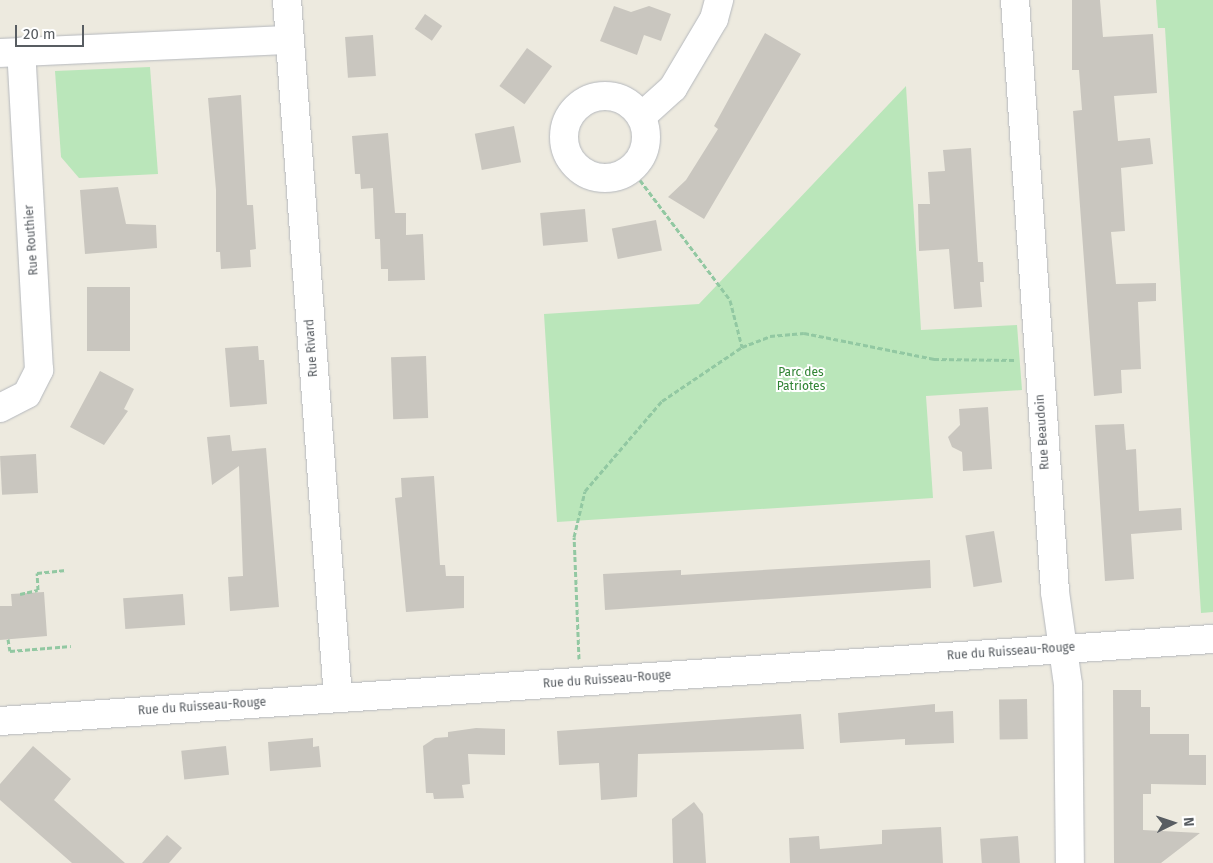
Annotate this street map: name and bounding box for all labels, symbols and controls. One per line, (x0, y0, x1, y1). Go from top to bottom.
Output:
scale bar (18, 15, 86, 47)
text: 20 m (23, 25, 56, 43)
street label: Rue Routhier (22, 204, 42, 276)
street label: Rue Rivard (303, 318, 321, 378)
park label: Parc des Patriotes (777, 366, 825, 394)
street label: Rue Beaudoin (1033, 394, 1053, 470)
street label: Rue du Ruisseau-Rouge (946, 640, 1076, 664)
street label: Rue du Ruisseau-Rouge (542, 668, 672, 692)
street label: Rue du Ruisseau-Rouge (137, 695, 267, 719)
north arrow (1148, 798, 1198, 848)
text: N (1180, 817, 1197, 827)

